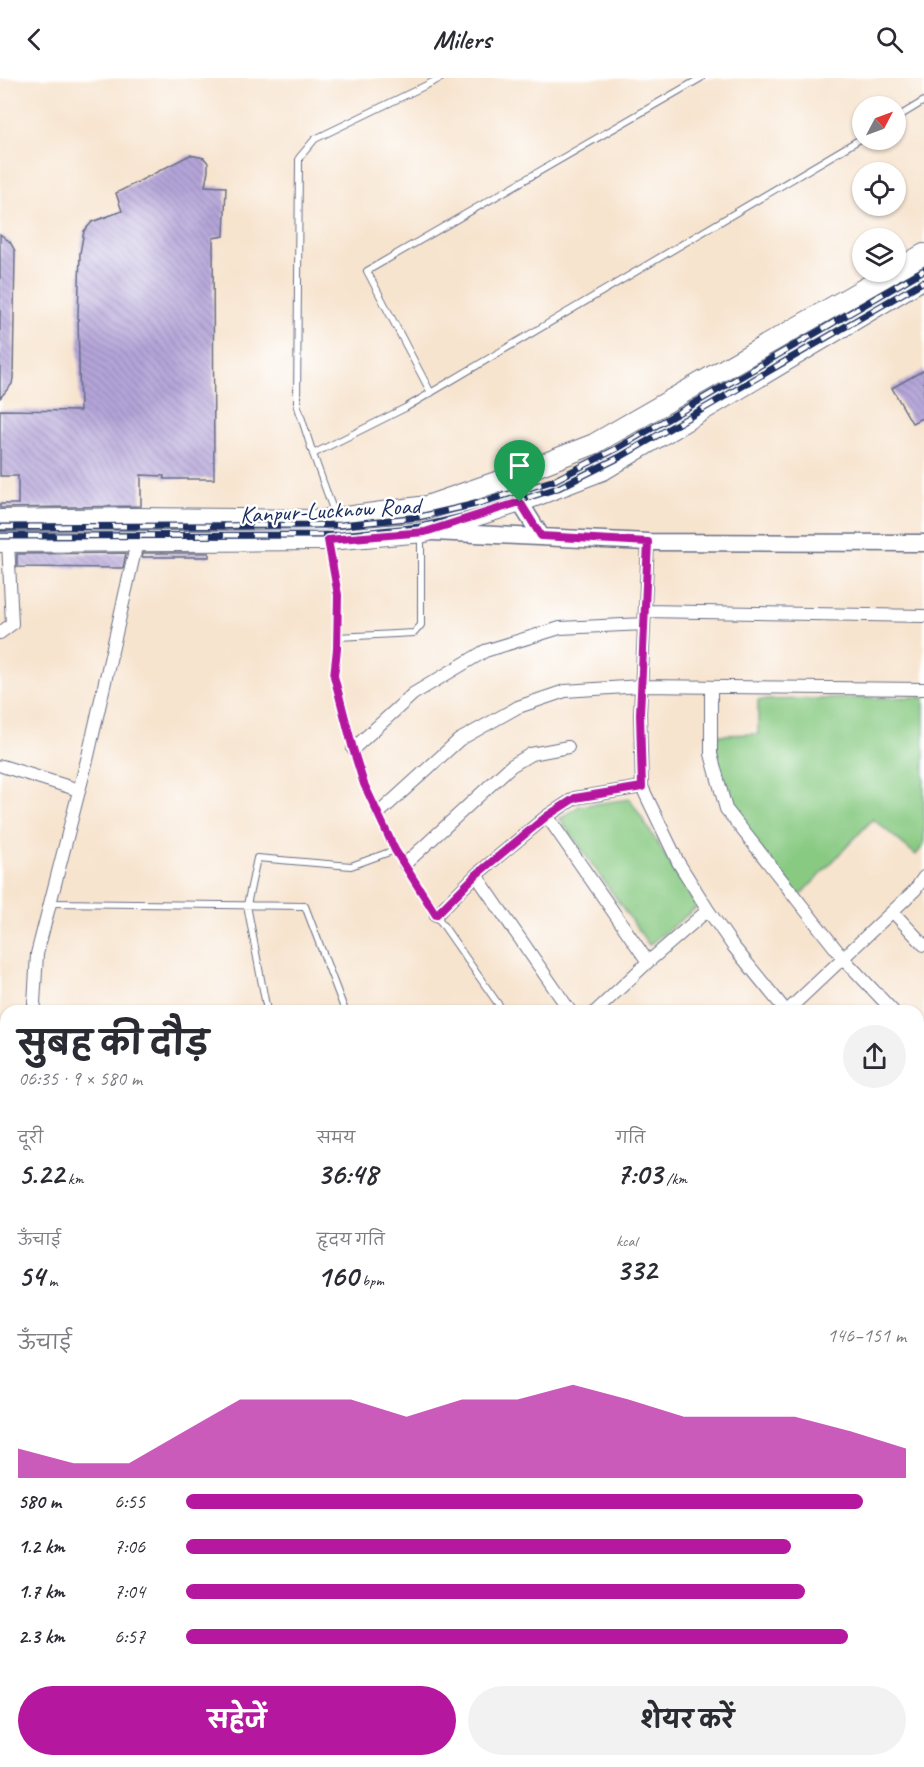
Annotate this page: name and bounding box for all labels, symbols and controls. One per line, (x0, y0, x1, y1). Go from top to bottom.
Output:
text: Milers (433, 22, 491, 56)
icon: back (18, 23, 51, 56)
icon: search (873, 23, 906, 56)
north arrow (852, 96, 906, 150)
map controls (852, 96, 906, 282)
button: locate (852, 162, 906, 216)
button: layers (852, 228, 906, 282)
pin (494, 440, 545, 502)
icon: arrive (503, 449, 536, 482)
street label: Kanpur-Lucknow Road (239, 490, 425, 530)
text: सुबह की दौड़ (18, 1022, 209, 1064)
button: share (843, 1025, 906, 1088)
text: 06:35 · 9 × 580 m (18, 1066, 142, 1091)
text: दूरी (18, 1128, 43, 1148)
text: समय (317, 1128, 355, 1148)
text: गति (616, 1128, 645, 1148)
text: 5.22 (18, 1155, 64, 1193)
text: 36:48 (317, 1155, 378, 1193)
text: 7:03 (616, 1155, 662, 1193)
text: km (64, 1169, 83, 1189)
text: /km (662, 1169, 687, 1189)
text: ऊँचाई (18, 1230, 61, 1250)
text: हृदय गति (317, 1230, 385, 1250)
text: kcal (616, 1231, 637, 1251)
text: 332 (616, 1251, 657, 1289)
text: 54 (18, 1257, 45, 1295)
text: 160 (317, 1257, 358, 1295)
text: m (45, 1271, 57, 1291)
text: bpm (358, 1271, 384, 1291)
text: 146–151 m (827, 1323, 906, 1348)
text: ऊँचाई (18, 1330, 72, 1355)
text: 580 m (18, 1489, 61, 1514)
text: 6:55 (114, 1489, 145, 1514)
text: 1.2 km (18, 1534, 65, 1559)
text: 7:06 (114, 1534, 145, 1559)
text: 1.7 km (18, 1579, 64, 1604)
text: 7:04 (114, 1579, 145, 1604)
text: 2.3 km (18, 1624, 65, 1649)
text: 6:57 (114, 1624, 145, 1649)
button: सहेजें (18, 1686, 456, 1755)
button: शेयर करें (468, 1686, 906, 1755)

